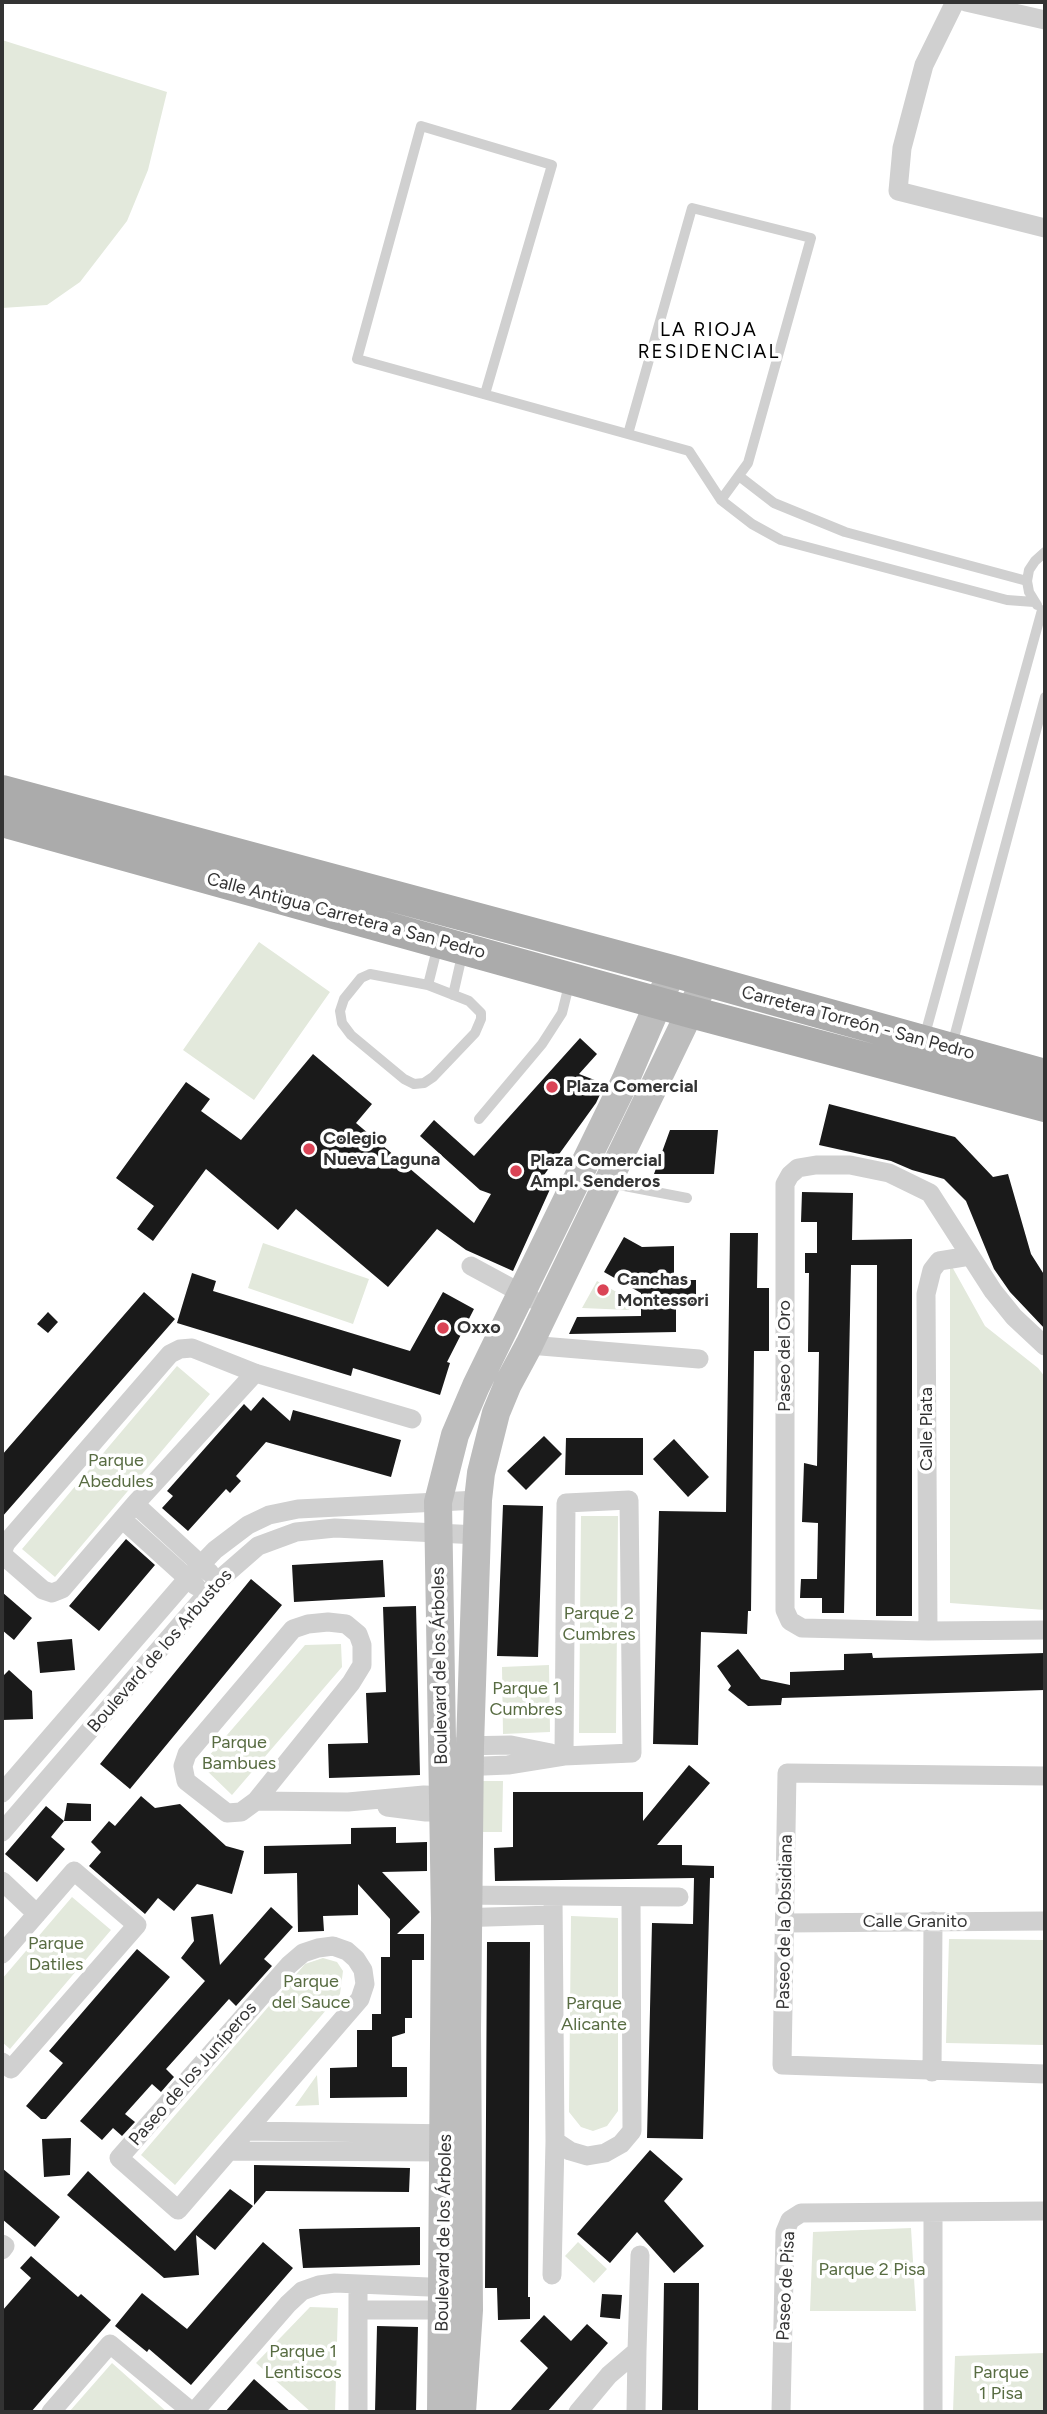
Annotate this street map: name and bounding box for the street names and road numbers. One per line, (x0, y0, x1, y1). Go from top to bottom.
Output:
street label: Calle Antigua Carretera a San Pedro (204, 868, 488, 964)
street label: Carretera Torreón - San Pedro (739, 981, 977, 1065)
street label: Paseo del Oro (774, 1300, 796, 1412)
street label: Calle Plata (916, 1387, 938, 1471)
street label: Boulevard de los Arbustos (83, 1565, 237, 1737)
street label: Boulevard de los Árboles (427, 1567, 453, 1765)
street label: Paseo de la Obsidiana (773, 1834, 797, 2010)
street label: Calle Granito (863, 1911, 967, 1933)
street label: Paseo de los Juníperos (125, 1998, 261, 2150)
street label: Boulevard de los Árboles (431, 2134, 457, 2332)
street label: Paseo de Pisa (772, 2231, 800, 2341)

